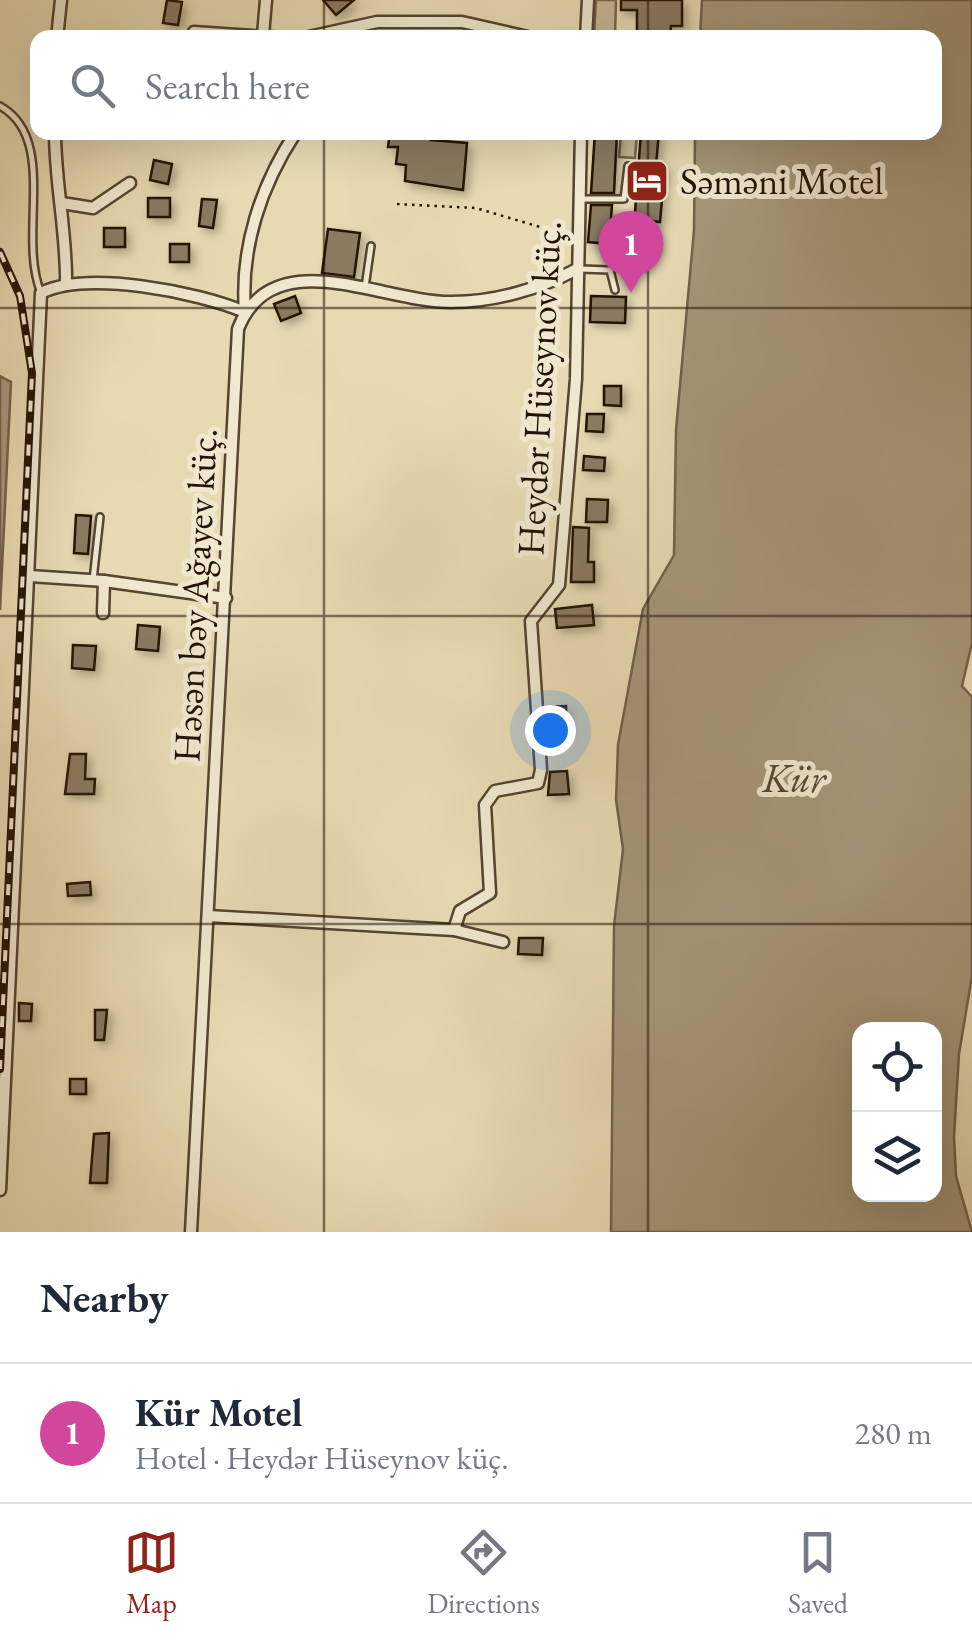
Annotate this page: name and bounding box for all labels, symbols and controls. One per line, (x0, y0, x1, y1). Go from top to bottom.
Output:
search box (30, 30, 942, 140)
icon: search (65, 58, 120, 113)
text: Search here (145, 61, 310, 110)
place label: Səməni Motel (680, 156, 883, 205)
hotel icon: Səməni Motel (624, 158, 670, 204)
pin: 1 (598, 210, 664, 293)
street label: Heydər Hüseynov küç. (505, 219, 572, 557)
street label: Həsən bəy Ağayev küç. (161, 427, 228, 763)
your location (525, 705, 576, 756)
water label: Kür (762, 752, 827, 804)
map controls (852, 1022, 942, 1202)
button: locate (852, 1022, 942, 1112)
button: layers (852, 1112, 942, 1202)
text: Nearby (40, 1270, 169, 1325)
text: Kür Motel (135, 1388, 303, 1437)
text: 1 (64, 1412, 81, 1454)
text: 280 m (855, 1412, 932, 1454)
text: Hotel · Heydər Hüseynov küç. (135, 1437, 509, 1479)
tab: Map (124, 1525, 179, 1621)
tab: Directions (427, 1525, 540, 1621)
tab: Saved (788, 1525, 848, 1621)

